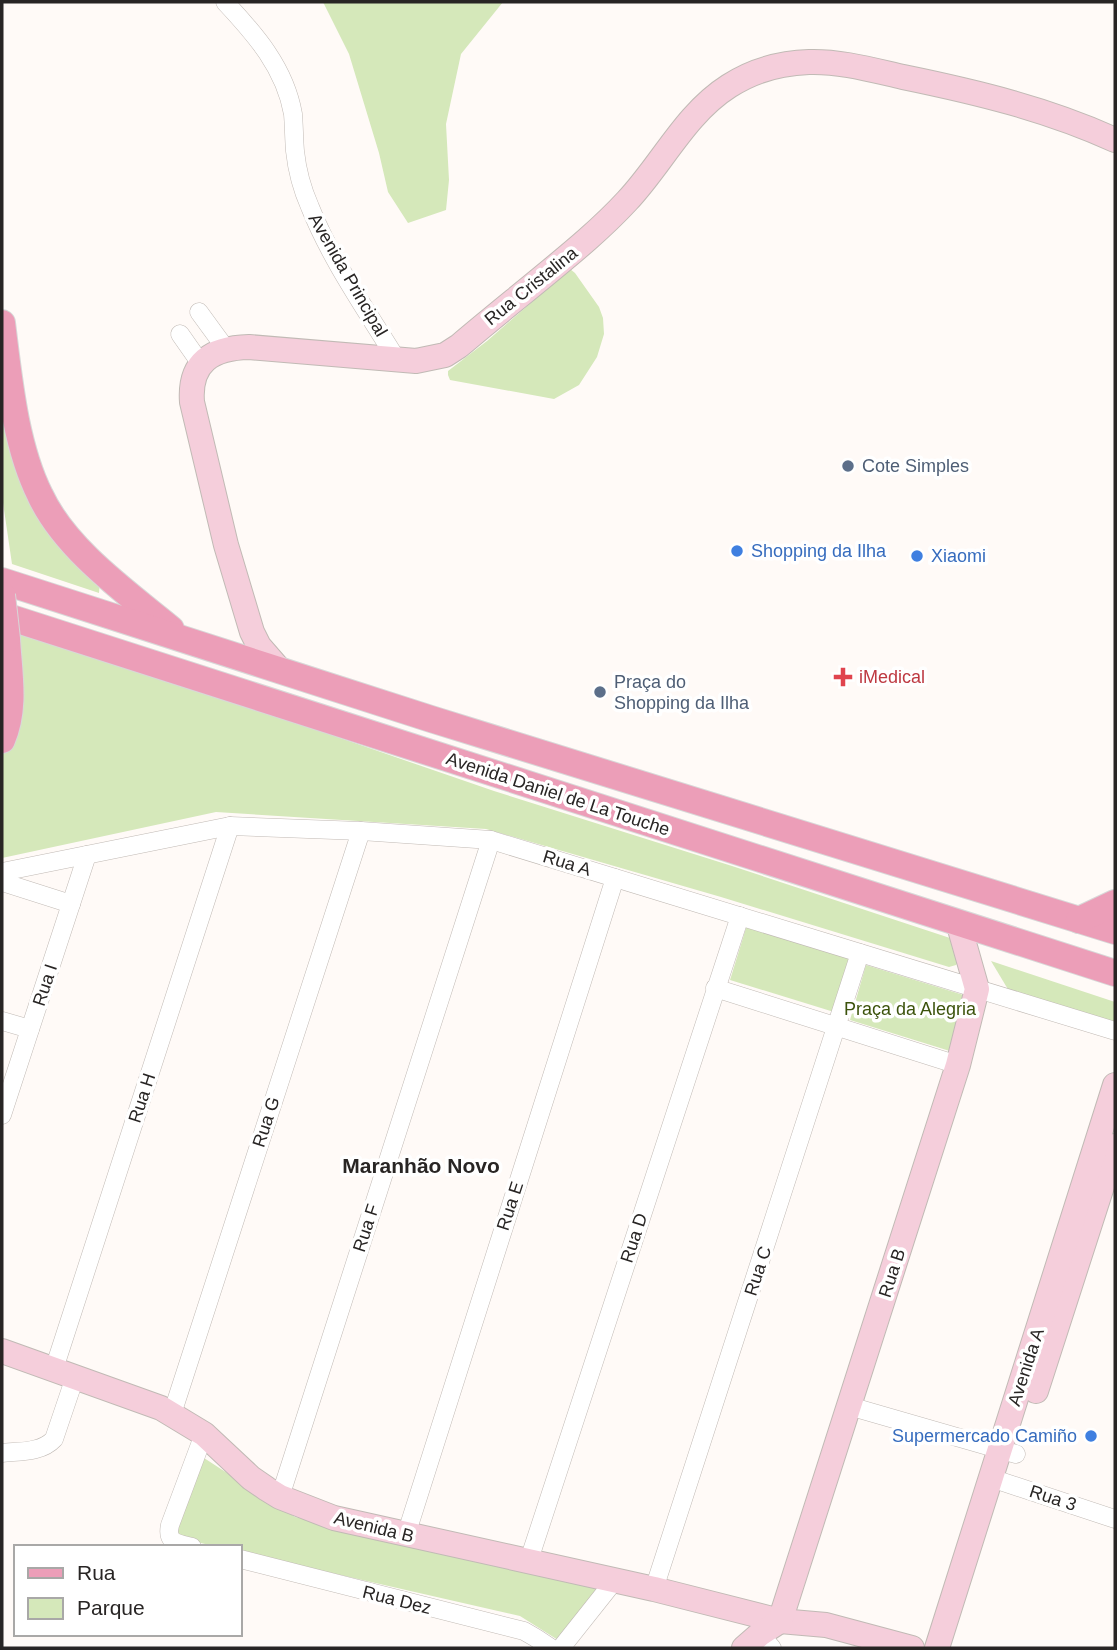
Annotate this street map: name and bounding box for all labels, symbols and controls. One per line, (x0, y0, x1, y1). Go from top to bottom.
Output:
street label: Avenida Principal (305, 210, 391, 340)
street label: Rua Cristalina (481, 242, 582, 329)
place label: Cote Simples (862, 456, 969, 476)
marker: Cote Simples (840, 458, 856, 474)
place label: Shopping da Ilha (751, 541, 887, 561)
marker: Shopping da Ilha (729, 543, 745, 559)
place label: Xiaomi (931, 546, 986, 566)
marker: Xiaomi (909, 548, 925, 564)
marker: iMedical (833, 667, 853, 687)
place label: iMedical (859, 667, 925, 687)
place label: Praça do Shopping da Ilha (614, 672, 750, 713)
marker: Praça do Shopping da Ilha (592, 684, 608, 700)
street label: Avenida Daniel de La Touche (444, 748, 672, 840)
street label: Rua A (541, 846, 593, 880)
street label: Rua I (29, 961, 61, 1009)
park label: Praça da Alegria (844, 999, 977, 1019)
street label: Rua H (125, 1071, 159, 1125)
street label: Rua G (248, 1094, 284, 1150)
district label: Maranhão Novo (342, 1154, 500, 1177)
street label: Rua E (493, 1179, 527, 1233)
street label: Rua F (349, 1202, 383, 1254)
street label: Rua D (617, 1211, 651, 1265)
street label: Rua C (741, 1244, 775, 1298)
street label: Rua B (875, 1246, 909, 1300)
street label: Avenida A (1004, 1326, 1048, 1408)
place label: Supermercado Camiño (892, 1426, 1077, 1446)
marker: Supermercado Camiño (1083, 1428, 1099, 1444)
street label: Rua 3 (1027, 1481, 1079, 1515)
street label: Avenida B (332, 1507, 416, 1547)
legend (14, 1545, 242, 1636)
text: Rua (77, 1561, 116, 1584)
street label: Rua Dez (361, 1582, 433, 1618)
text: Parque (77, 1596, 145, 1619)

